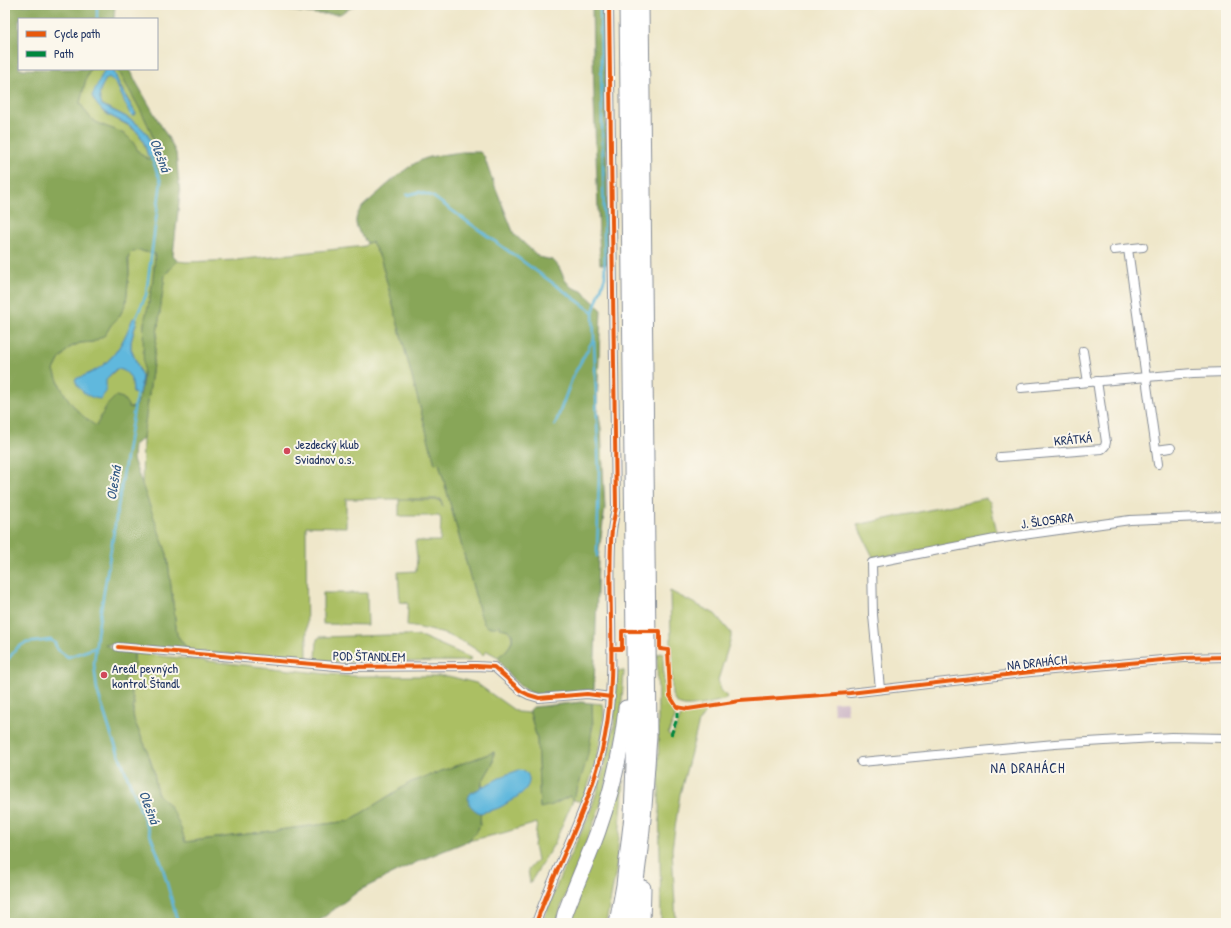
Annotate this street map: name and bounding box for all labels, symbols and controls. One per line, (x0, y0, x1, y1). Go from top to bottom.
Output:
legend (18, 18, 158, 70)
text: Cycle path (54, 25, 100, 42)
text: Path (54, 45, 74, 62)
water label: Olešná (146, 136, 177, 176)
street label: KRÁTKÁ (1053, 428, 1093, 450)
place label: Jezdecký klub Sviadnov o.s. (295, 435, 359, 468)
marker: Jezdecký klub Sviadnov o.s. (282, 446, 292, 456)
water label: Olešná (101, 463, 125, 501)
street label: J. ŠLOSARA (1019, 507, 1075, 533)
street label: POD ŠTANDLEM (333, 646, 406, 666)
street label: NA DRAHÁCH (1006, 650, 1068, 674)
place label: Areál pevných kontrol Štandl (112, 659, 180, 692)
marker: Areál pevných kontrol Štandl (99, 670, 109, 680)
district label: NA DRAHÁCH (991, 758, 1065, 777)
water label: Olešná (135, 788, 166, 828)

